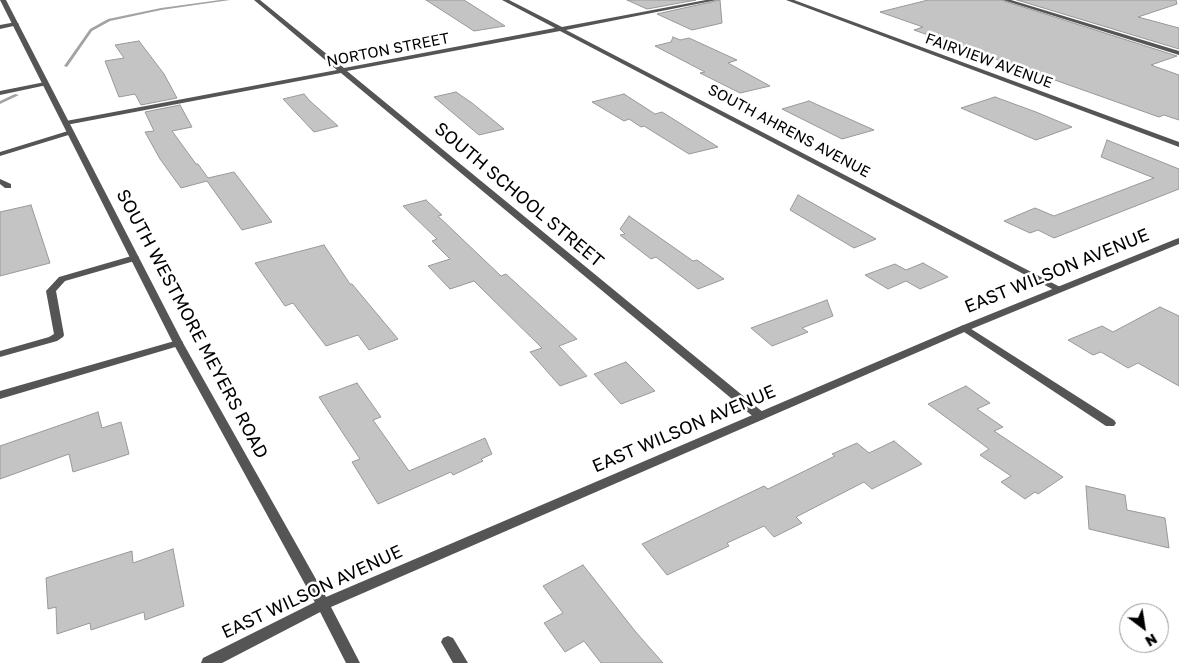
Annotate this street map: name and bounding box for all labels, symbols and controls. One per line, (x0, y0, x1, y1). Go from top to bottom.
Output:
street label: NORTON STREET (325, 29, 451, 71)
street label: FAIRVIEW AVENUE (923, 30, 1055, 92)
street label: SOUTH AHRENS AVENUE (705, 81, 873, 181)
street label: SOUTH SCHOOL STREET (430, 118, 608, 272)
street label: SOUTH WESTMORE MEYERS ROAD (112, 186, 272, 462)
street label: EAST WILSON AVENUE (962, 224, 1152, 318)
street label: EAST WILSON AVENUE (589, 381, 779, 477)
street label: EAST WILSON AVENUE (218, 541, 406, 643)
north arrow (1119, 603, 1169, 653)
text: N (1143, 630, 1160, 650)

